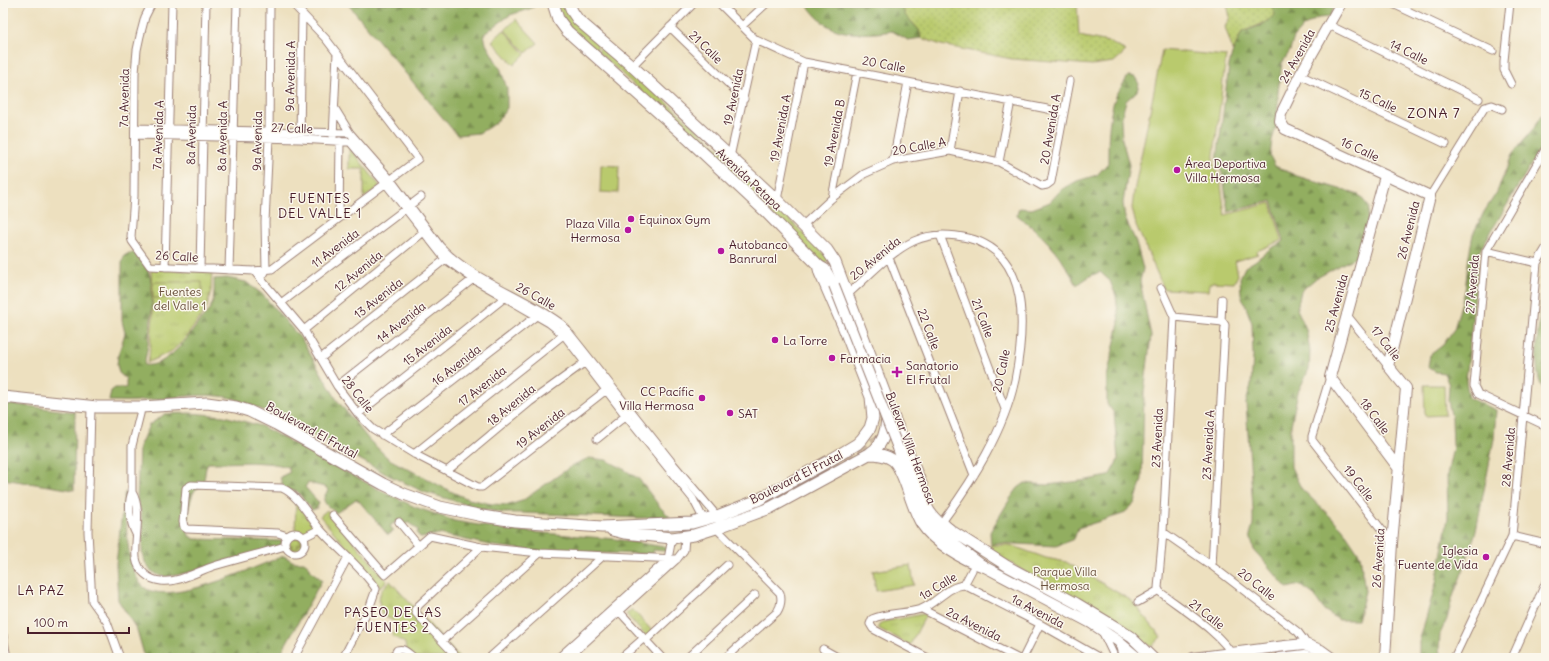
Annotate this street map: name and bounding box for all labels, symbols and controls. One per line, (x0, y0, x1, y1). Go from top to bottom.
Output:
street label: 24 Avenida (1276, 26, 1318, 86)
street label: 21 Calle (686, 27, 726, 67)
street label: 14 Calle (1387, 36, 1431, 68)
street label: 9a Avenida A (282, 40, 298, 111)
street label: 20 Calle (861, 52, 907, 76)
street label: 19 Avenida (720, 67, 746, 127)
street label: 7a Avenida (116, 68, 132, 128)
street label: 15 Calle (1356, 85, 1400, 115)
street label: 20 Avenida A (1036, 92, 1064, 165)
street label: 19 Avenida A (766, 93, 794, 163)
street label: 19 Avenida B (820, 98, 848, 168)
street label: 7a Avenida A (149, 100, 167, 170)
street label: 8a Avenida A (214, 100, 230, 171)
district label: ZONA 7 (1407, 104, 1461, 122)
street label: 8a Avenida (183, 105, 199, 165)
street label: 9a Avenida (249, 111, 265, 171)
street label: 27 Calle (271, 120, 313, 136)
street label: 20 Calle A (891, 134, 947, 158)
street label: 16 Calle (1338, 134, 1382, 164)
street label: Avenida Petapa (713, 145, 785, 213)
place label: Área Deportiva Villa Hermosa (1185, 156, 1266, 185)
marker: Área Deportiva Villa Hermosa (1172, 165, 1182, 175)
district label: FUENTES DEL VALLE 1 (278, 190, 362, 222)
street label: 26 Avenida (1393, 199, 1423, 261)
place label: Equinox Gym (639, 212, 711, 227)
marker: Equinox Gym (626, 214, 636, 224)
place label: Plaza Villa Hermosa (565, 216, 620, 245)
street label: 11 Avenida (308, 225, 362, 271)
marker: Plaza Villa Hermosa (623, 225, 633, 235)
street label: 20 Avenida (847, 233, 903, 283)
place label: Autobanco Banrural (729, 237, 788, 266)
marker: Autobanco Banrural (716, 246, 726, 256)
street label: 26 Calle (155, 247, 199, 265)
street label: 12 Avenida (331, 247, 385, 295)
street label: 27 Avenida (1462, 254, 1482, 314)
street label: 25 Avenida (1321, 272, 1351, 334)
street label: 13 Avenida (351, 274, 406, 322)
street label: 26 Calle (514, 279, 558, 313)
park label: Fuentes del Valle 1 (154, 284, 206, 313)
street label: 21 Calle (969, 296, 997, 340)
street label: 14 Avenida (374, 298, 429, 346)
street label: 22 Calle (914, 306, 944, 352)
street label: 15 Avenida (400, 321, 455, 369)
street label: 17 Calle (1368, 323, 1404, 363)
place label: La Torre (783, 333, 827, 348)
marker: La Torre (770, 335, 780, 345)
street label: 16 Avenida (429, 341, 484, 389)
street label: 20 Calle (989, 348, 1013, 394)
place label: Farmacia (840, 351, 891, 366)
marker: Farmacia (827, 353, 837, 363)
place label: Sanatorio El Frutal (906, 358, 959, 387)
street label: 17 Avenida (455, 362, 509, 409)
marker: Sanatorio El Frutal (891, 366, 903, 378)
street label: 28 Calle (339, 373, 377, 415)
street label: 18 Avenida (484, 381, 538, 429)
place label: CC Pacífic Villa Hermosa (619, 384, 694, 413)
street label: Bulevar Villa Hermosa (883, 390, 939, 506)
marker: CC Pacífic Villa Hermosa (697, 393, 707, 403)
street label: 18 Calle (1357, 395, 1393, 437)
street label: Boulevard El Frutal (264, 399, 360, 461)
street label: 19 Avenida (513, 404, 568, 452)
place label: SAT (738, 406, 758, 421)
marker: SAT (725, 408, 735, 418)
street label: 23 Avenida (1148, 408, 1166, 468)
street label: 23 Avenida A (1199, 409, 1217, 480)
street label: 28 Avenida (1498, 426, 1518, 487)
street label: Boulevard El Frutal (747, 447, 845, 507)
street label: 19 Calle (1340, 462, 1378, 504)
street label: 26 Avenida (1368, 527, 1388, 588)
place label: Iglesia Fuente de Vida (1398, 543, 1478, 572)
marker: Iglesia Fuente de Vida (1481, 552, 1491, 562)
park label: Parque Villa Hermosa (1033, 564, 1097, 593)
street label: 20 Calle (1235, 565, 1279, 603)
street label: 1a Calle (917, 569, 959, 603)
district label: LA PAZ (17, 582, 65, 599)
street label: 1a Avenida (1009, 591, 1067, 631)
street label: 21 Calle (1186, 596, 1228, 632)
district label: PASEO DE LAS FUENTES 2 (344, 604, 442, 636)
street label: 2a Avenida (944, 604, 1004, 644)
scale bar (28, 609, 129, 635)
text: 100 m (34, 615, 68, 630)

